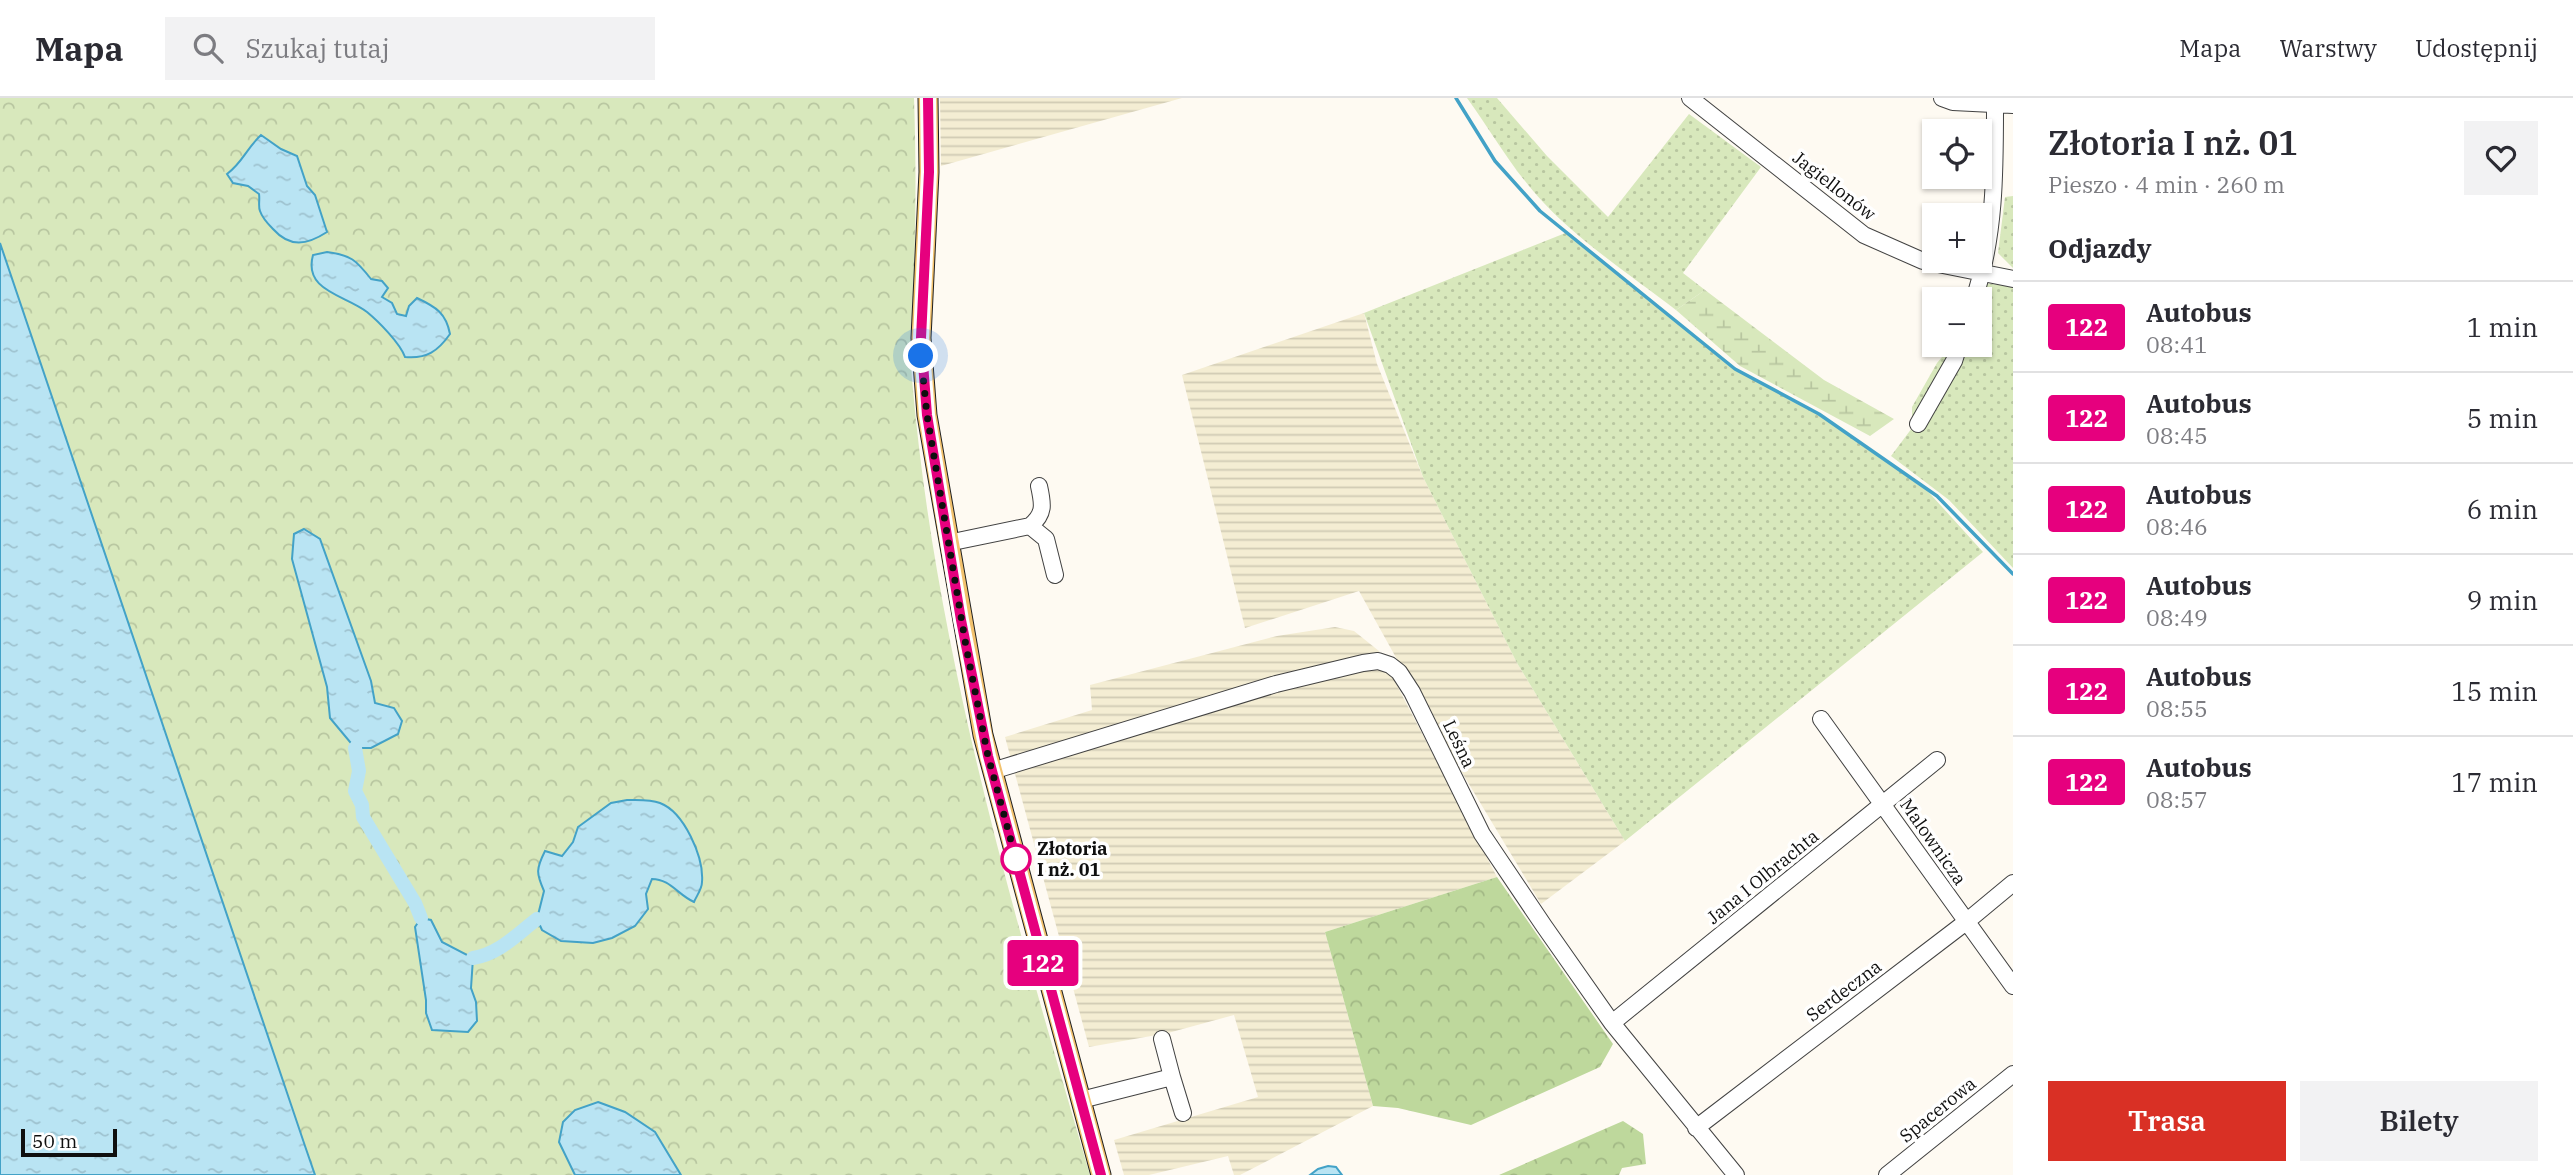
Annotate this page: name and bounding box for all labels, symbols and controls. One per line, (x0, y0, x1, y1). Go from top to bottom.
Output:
search box (165, 17, 655, 80)
text: Mapa (35, 27, 123, 70)
icon: search (189, 29, 227, 67)
text: Szukaj tutaj (245, 31, 390, 65)
text: Mapa (2179, 32, 2241, 64)
text: Warstwy (2279, 32, 2377, 64)
text: Udostępnij (2415, 32, 2538, 64)
map controls (1922, 119, 1992, 357)
button: locate (1922, 119, 1992, 189)
text: Złotoria I nż. 01 (2048, 121, 2298, 164)
button: heart (2464, 121, 2538, 195)
street label: Jagiellonów (1788, 146, 1881, 225)
text: Pieszo · 4 min · 260 m (2048, 169, 2285, 199)
button: + (1922, 203, 1992, 273)
text: Odjazdy (2048, 231, 2152, 265)
button: − (1922, 287, 1992, 357)
text: Autobus (2146, 295, 2252, 329)
text: 1 min (2467, 310, 2538, 344)
text: 122 (2065, 311, 2108, 343)
text: 08:41 (2146, 329, 2208, 359)
your location (903, 338, 938, 373)
text: Autobus (2146, 386, 2252, 420)
text: 5 min (2467, 401, 2538, 435)
text: 122 (2065, 402, 2108, 434)
text: 08:45 (2146, 420, 2208, 450)
text: Autobus (2146, 477, 2252, 511)
text: 6 min (2467, 492, 2538, 526)
text: 122 (2065, 493, 2108, 525)
text: 08:46 (2146, 511, 2208, 541)
text: Autobus (2146, 568, 2252, 602)
text: 9 min (2467, 583, 2538, 617)
text: 122 (2065, 584, 2108, 616)
text: 08:49 (2146, 602, 2208, 632)
text: Autobus (2146, 659, 2252, 693)
text: 15 min (2451, 674, 2538, 708)
text: 122 (2065, 675, 2108, 707)
text: 08:55 (2146, 693, 2208, 723)
street label: Leśna (1438, 716, 1481, 772)
text: Autobus (2146, 750, 2252, 784)
text: 17 min (2451, 765, 2538, 799)
text: 122 (2065, 766, 2108, 798)
text: 08:57 (2146, 784, 2208, 814)
street label: Malownicza (1895, 794, 1972, 890)
street label: Jana I Olbrachta (1702, 824, 1823, 929)
place label: Złotoria I nż. 01 (1037, 837, 1108, 881)
marker: Złotoria I nż. 01 (1001, 844, 1031, 874)
line badge: 122 (1003, 940, 1083, 986)
text: 122 (1021, 947, 1065, 979)
street label: Serdeczna (1801, 955, 1886, 1026)
street label: Spacerowa (1895, 1072, 1981, 1147)
button: Trasa (2048, 1081, 2286, 1161)
button: Bilety (2300, 1081, 2538, 1161)
scale bar (21, 1126, 117, 1158)
text: 50 m (32, 1129, 77, 1153)

